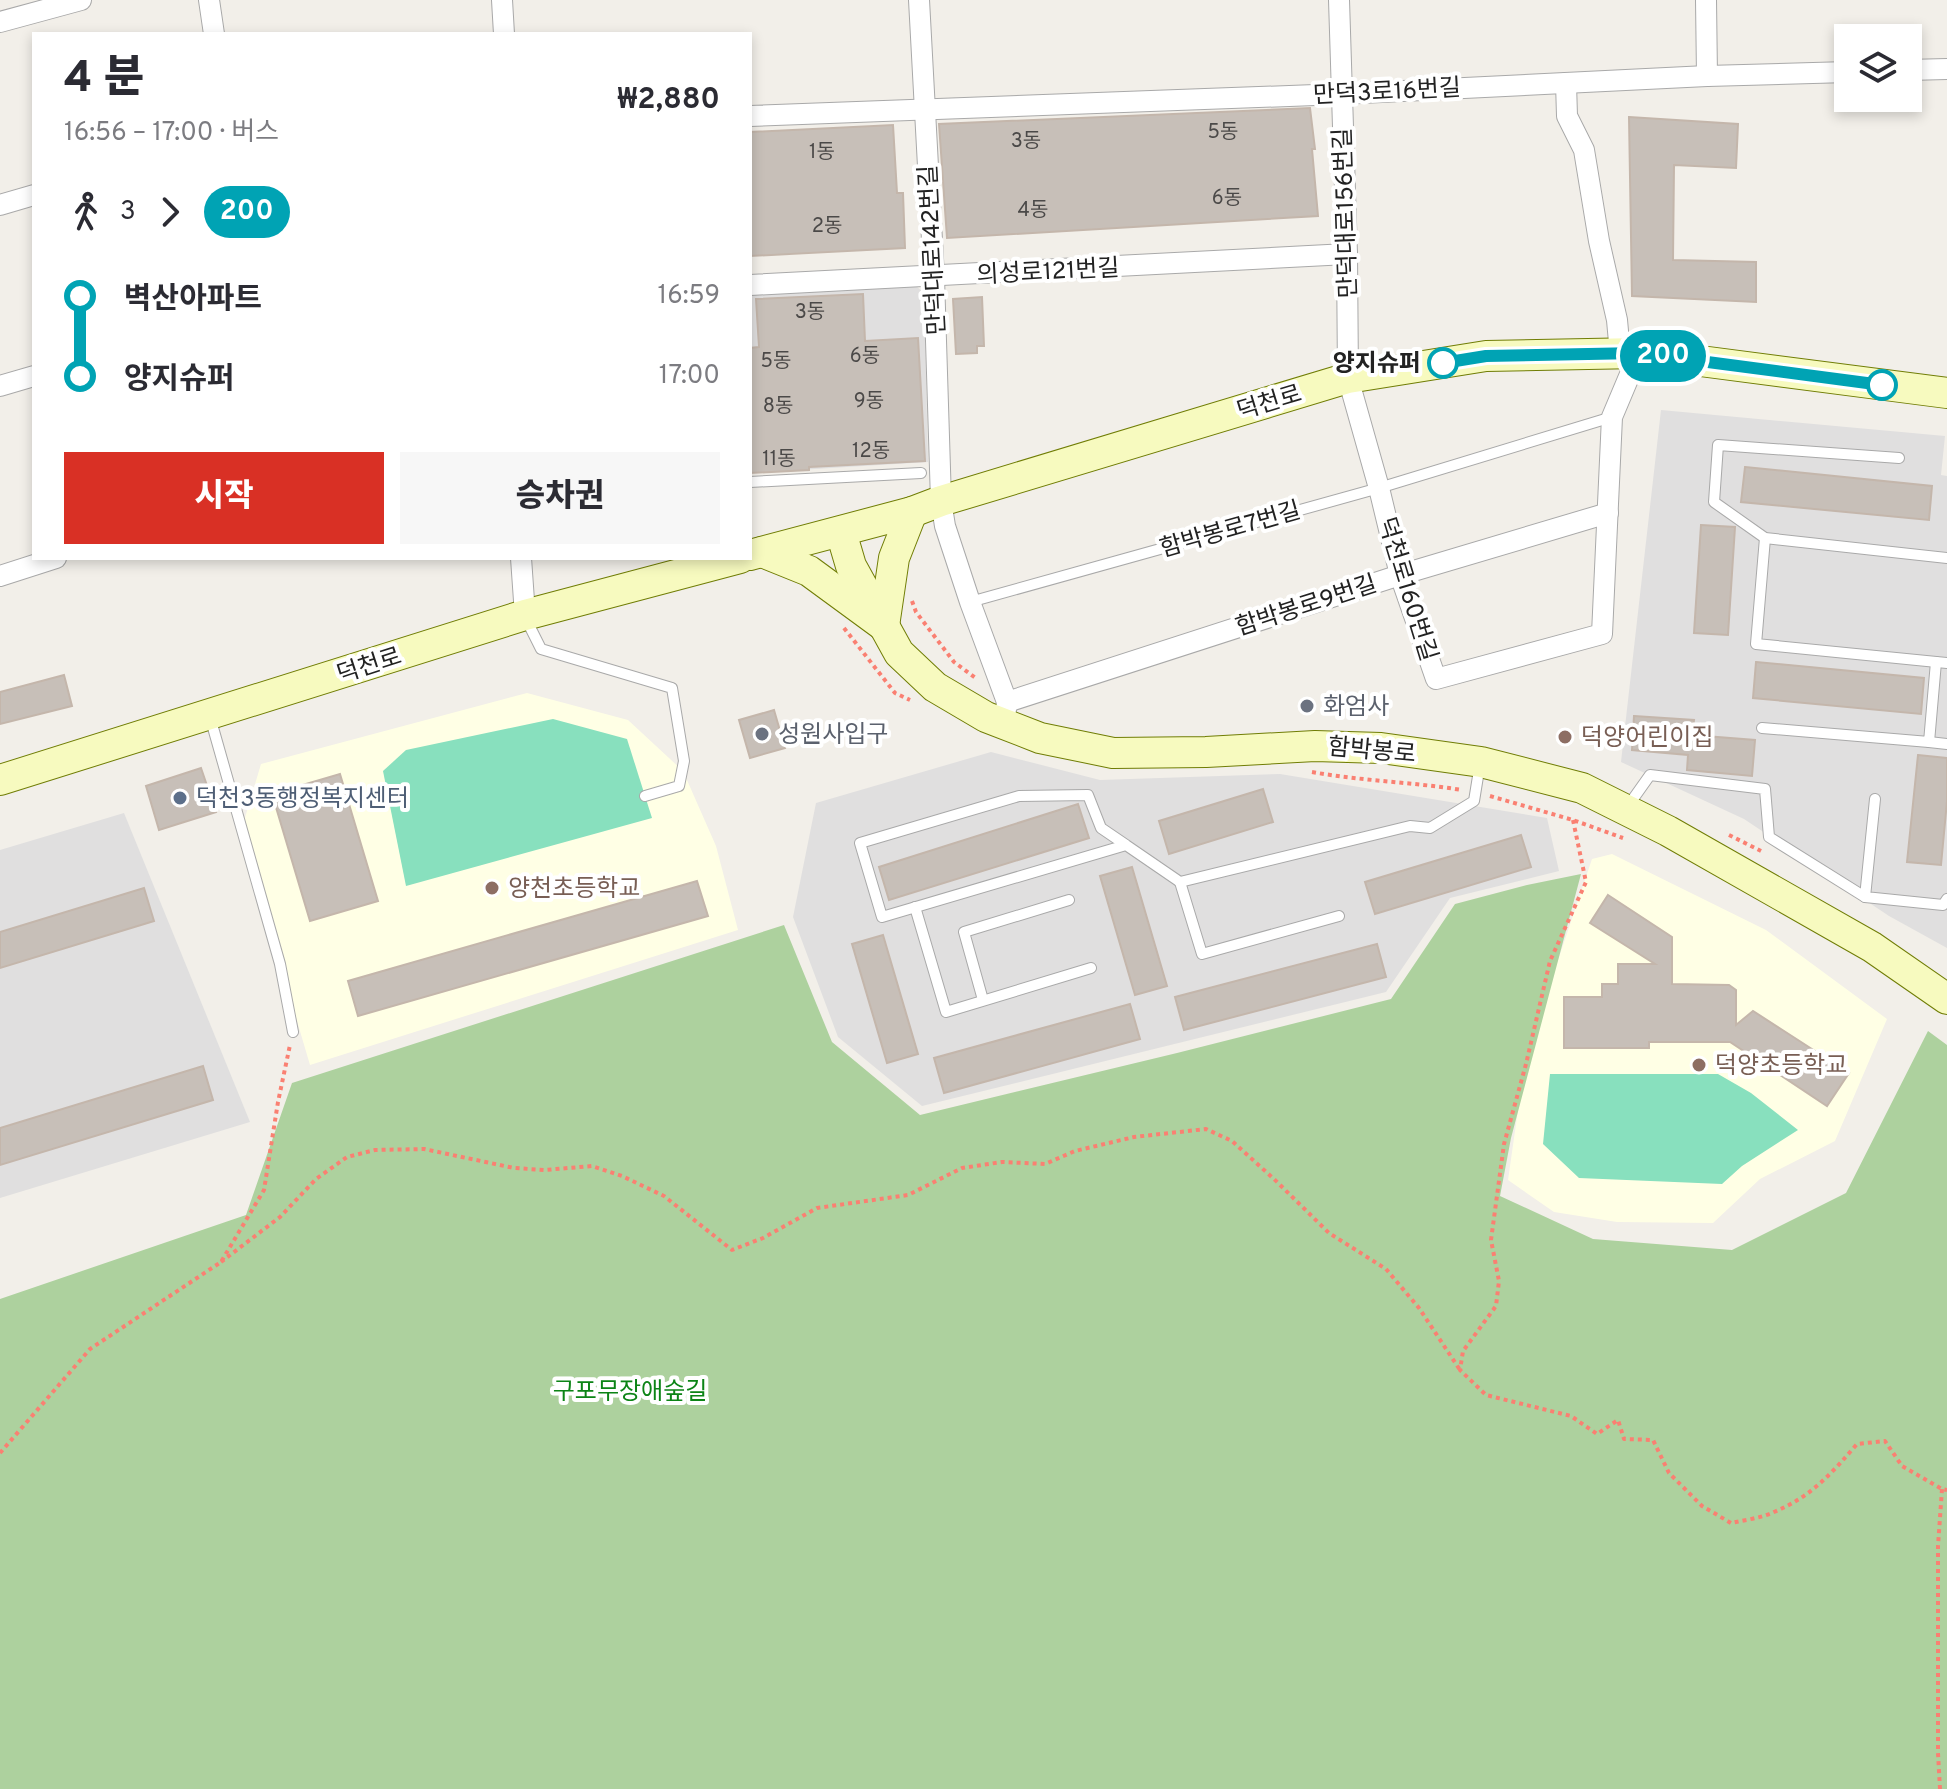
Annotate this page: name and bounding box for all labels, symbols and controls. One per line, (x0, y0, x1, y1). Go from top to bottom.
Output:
map controls (1834, 24, 1922, 112)
button: layers (1834, 24, 1922, 112)
text: 4 분 (64, 52, 144, 108)
street label: 만덕3로16번길 (1312, 74, 1462, 112)
text: ₩2,880 (617, 82, 720, 119)
text: 16:56 – 17:00 · 버스 (64, 117, 279, 150)
house number: 5동 (1208, 120, 1238, 146)
street label: 만덕대로156번길 (1329, 127, 1365, 299)
house number: 3동 (1011, 129, 1041, 155)
house number: 1동 (809, 140, 835, 166)
street label: 만덕대로142번길 (915, 164, 953, 336)
house number: 6동 (1212, 186, 1242, 212)
icon: walk (64, 190, 108, 234)
icon: forward (148, 190, 192, 234)
text: 200 (220, 194, 274, 230)
text: 3 (120, 196, 136, 229)
house number: 4동 (1018, 198, 1048, 224)
house number: 2동 (812, 214, 842, 240)
street label: 의성로121번길 (976, 254, 1120, 292)
text: 16:59 (658, 280, 720, 313)
text: 벽산아파트 (124, 282, 262, 319)
house number: 3동 (795, 300, 825, 326)
line badge: 200 (1617, 330, 1709, 382)
text: 200 (1636, 338, 1690, 374)
house number: 6동 (850, 344, 880, 370)
marker: 양지슈퍼 (1428, 348, 1458, 378)
house number: 5동 (761, 349, 791, 375)
place label: 양지슈퍼 (1333, 350, 1421, 380)
text: 17:00 (659, 360, 720, 393)
text: 양지슈퍼 (124, 362, 234, 399)
unlabelled marker (1867, 370, 1897, 400)
street label: 덕천로 (1234, 380, 1306, 428)
house number: 9동 (854, 389, 884, 415)
house number: 8동 (763, 394, 793, 420)
house number: 12동 (852, 439, 890, 465)
house number: 11동 (762, 447, 796, 473)
button: 시작 (64, 452, 384, 544)
button: 승차권 (400, 452, 720, 544)
street label: 함박봉로7번길 (1157, 497, 1304, 565)
street label: 덕천로160번길 (1370, 514, 1442, 665)
street label: 함박봉로9번길 (1232, 570, 1381, 644)
street label: 덕천로 (333, 642, 406, 691)
place label: 화엄사 (1323, 693, 1389, 723)
marker: 화엄사 (1298, 697, 1316, 715)
place label: 성원사입구 (778, 721, 888, 751)
place label: 덕양어린이집 (1581, 724, 1713, 754)
marker: 성원사입구 (753, 725, 771, 743)
marker: 덕양어린이집 (1556, 728, 1574, 746)
street label: 함박봉로 (1327, 733, 1417, 771)
place label: 덕천3동행정복지센터 (196, 785, 409, 815)
marker: 덕천3동행정복지센터 (171, 789, 189, 807)
place label: 양천초등학교 (508, 875, 640, 905)
marker: 양천초등학교 (483, 879, 501, 897)
place label: 덕양초등학교 (1715, 1052, 1847, 1082)
marker: 덕양초등학교 (1690, 1056, 1708, 1074)
park label: 구포무장애숲길 (553, 1378, 707, 1408)

